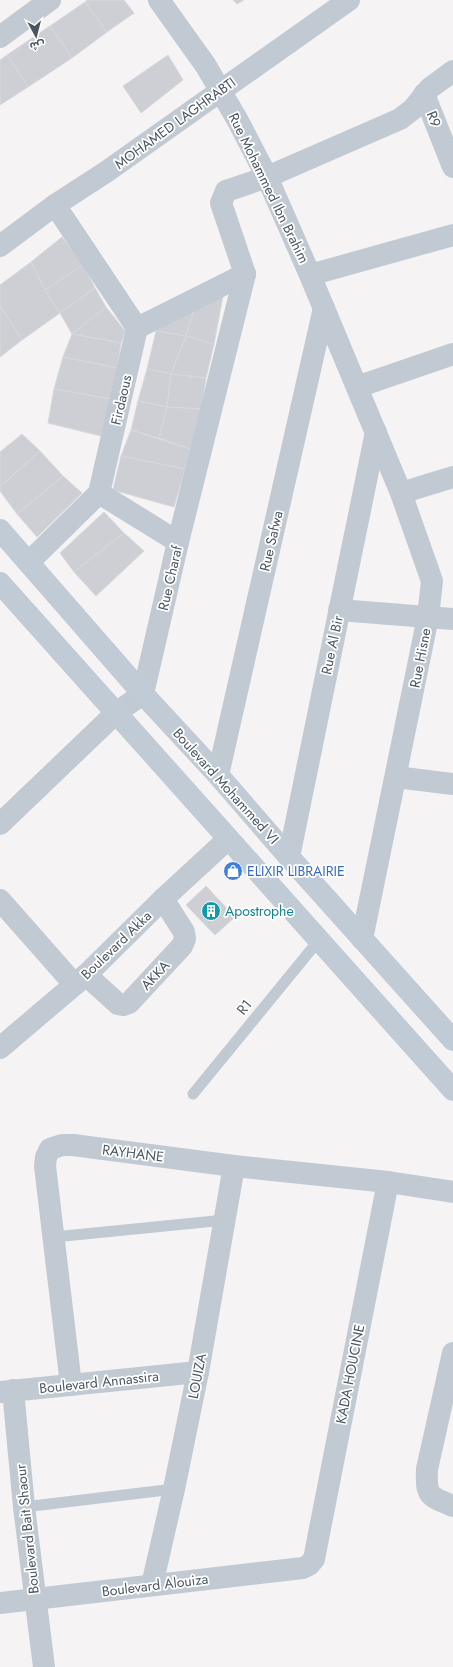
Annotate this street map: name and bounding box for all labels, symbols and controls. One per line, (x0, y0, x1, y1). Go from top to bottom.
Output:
north arrow (16, 16, 56, 56)
text: ش (29, 37, 46, 55)
street label: MOHAMED LAGHRABTI (110, 72, 240, 174)
street label: R9 (422, 108, 446, 130)
street label: Rue Mohammed Ibn Brahim (224, 109, 314, 267)
street label: Firdaous (106, 373, 137, 427)
street label: Rue Safwa (254, 509, 288, 573)
street label: Rue Charaf (153, 543, 187, 612)
street label: Rue Al Bir (316, 614, 348, 676)
street label: Rue Hisne (404, 626, 436, 690)
street label: Boulevard Mohammed VI (168, 724, 284, 848)
shop icon: ELIXIR LIBRAIRIE (222, 860, 244, 882)
place label: ELIXIR LIBRAIRIE (247, 861, 345, 881)
building icon: Apostrophe (200, 900, 222, 922)
place label: Apostrophe (225, 901, 294, 921)
street label: Boulevard Akka (76, 906, 156, 984)
street label: AKKA (136, 955, 175, 994)
street label: R1 (232, 995, 256, 1019)
street label: RAYHANE (101, 1139, 165, 1167)
street label: KADA HOUCINE (331, 1322, 369, 1426)
street label: LOUIZA (183, 1351, 211, 1400)
street label: Boulevard Annassira (38, 1366, 160, 1398)
street label: Boulevard Bait Shaour (10, 1463, 44, 1595)
street label: Boulevard Alouiza (101, 1569, 209, 1601)

